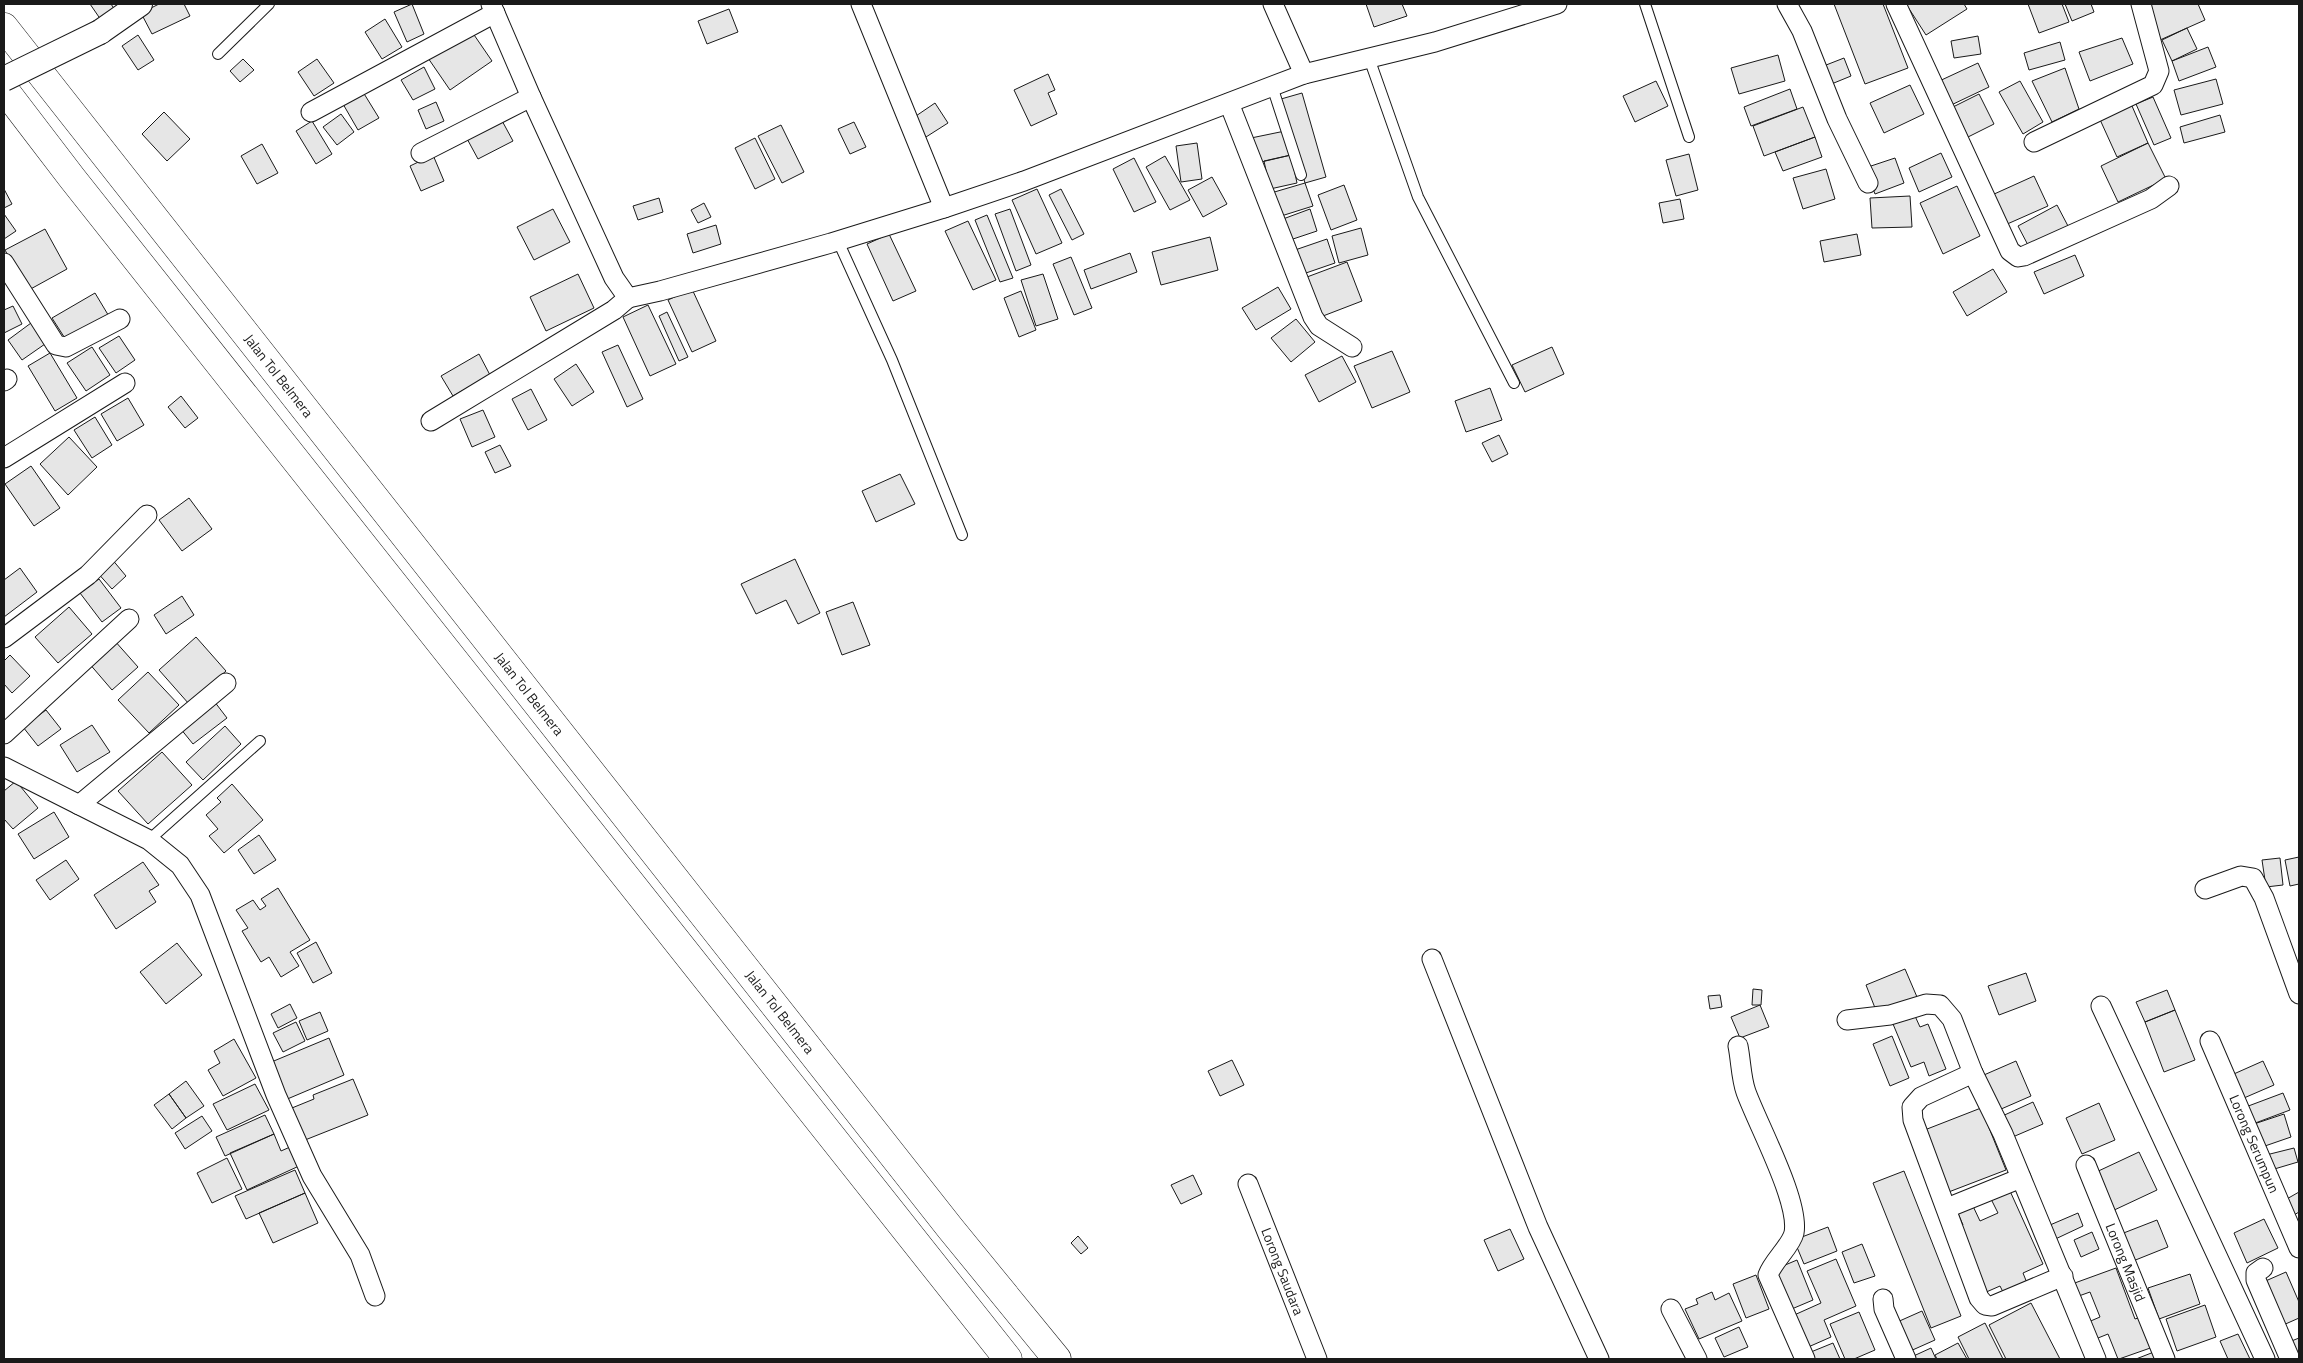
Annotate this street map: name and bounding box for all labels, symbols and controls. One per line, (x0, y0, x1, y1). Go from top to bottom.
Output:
street label: Jalan Tol Belmera (240, 329, 319, 422)
street label: Jalan Tol Belmera (490, 647, 569, 740)
street label: Jalan Tol Belmera (741, 965, 820, 1058)
street label: Lorong Serumpun (2224, 1091, 2285, 1196)
street label: Lorong Masjid (2101, 1220, 2151, 1304)
street label: Lorong Saudara (1256, 1224, 1310, 1318)

